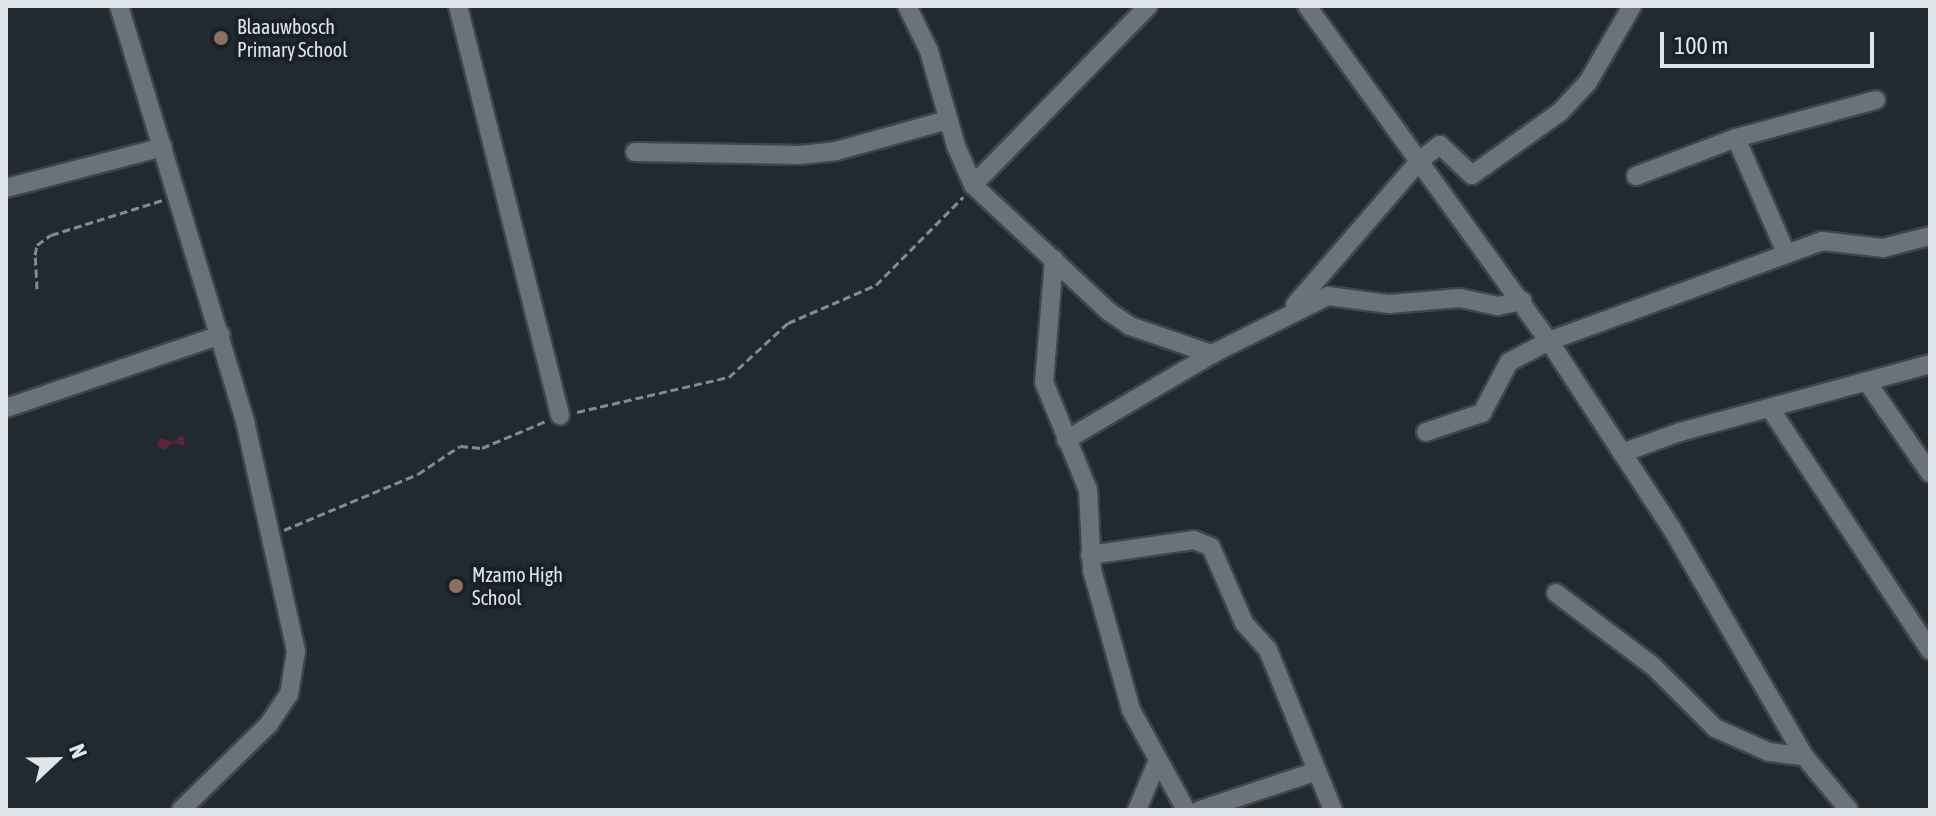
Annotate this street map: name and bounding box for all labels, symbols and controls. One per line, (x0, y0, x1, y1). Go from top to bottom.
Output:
place label: Blaauwbosch Primary School (237, 14, 347, 61)
scale bar (1664, 16, 1878, 66)
marker: Blaauwbosch Primary School (212, 29, 230, 47)
text: 100 m (1674, 32, 1728, 59)
place label: Mzamo High School (472, 562, 563, 609)
marker: Mzamo High School (447, 577, 465, 595)
north arrow (16, 720, 96, 800)
text: N (64, 740, 93, 762)

